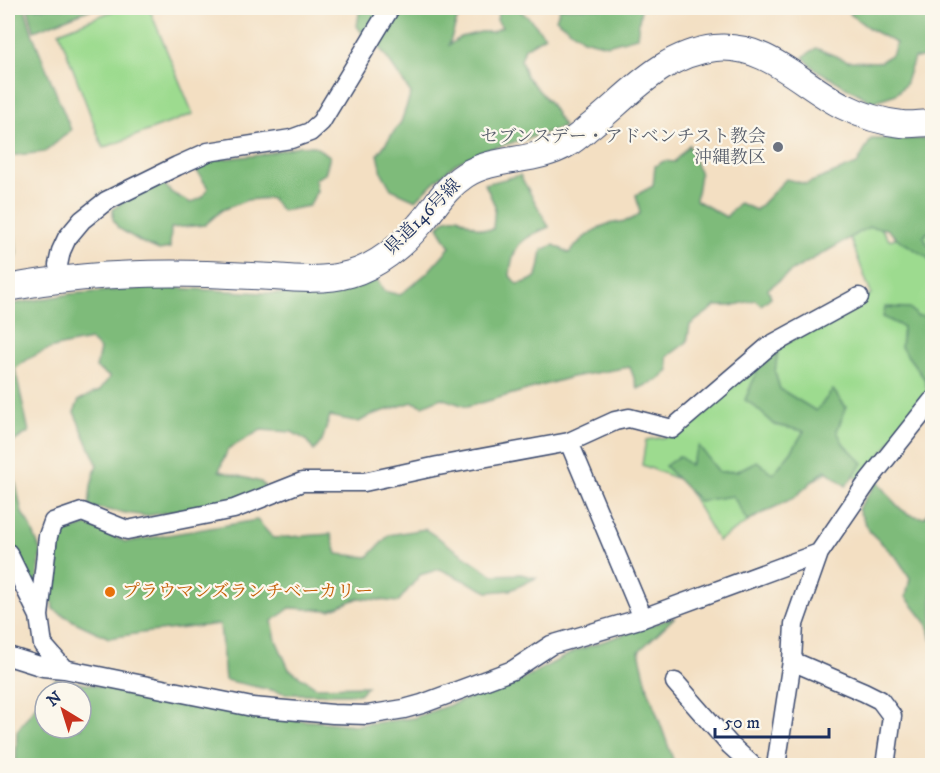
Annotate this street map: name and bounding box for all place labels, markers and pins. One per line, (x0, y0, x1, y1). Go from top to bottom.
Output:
place label: セブンスデー・アドベンチスト教会 沖縄教区 (480, 126, 766, 169)
marker: セブンスデー・アドベンチスト教会 沖縄教区 (771, 140, 785, 154)
place label: プラウマンズランチベーカリー (122, 581, 373, 603)
marker: プラウマンズランチベーカリー (103, 585, 117, 599)

